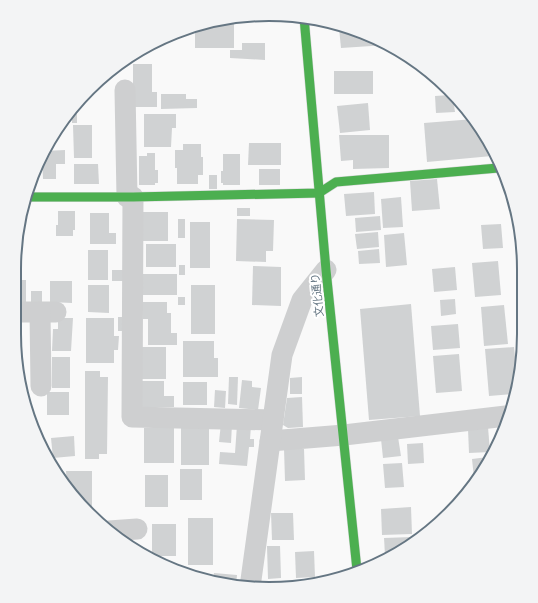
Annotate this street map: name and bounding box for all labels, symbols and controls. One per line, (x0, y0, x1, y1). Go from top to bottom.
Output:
street label: 文化通り (308, 272, 326, 318)

